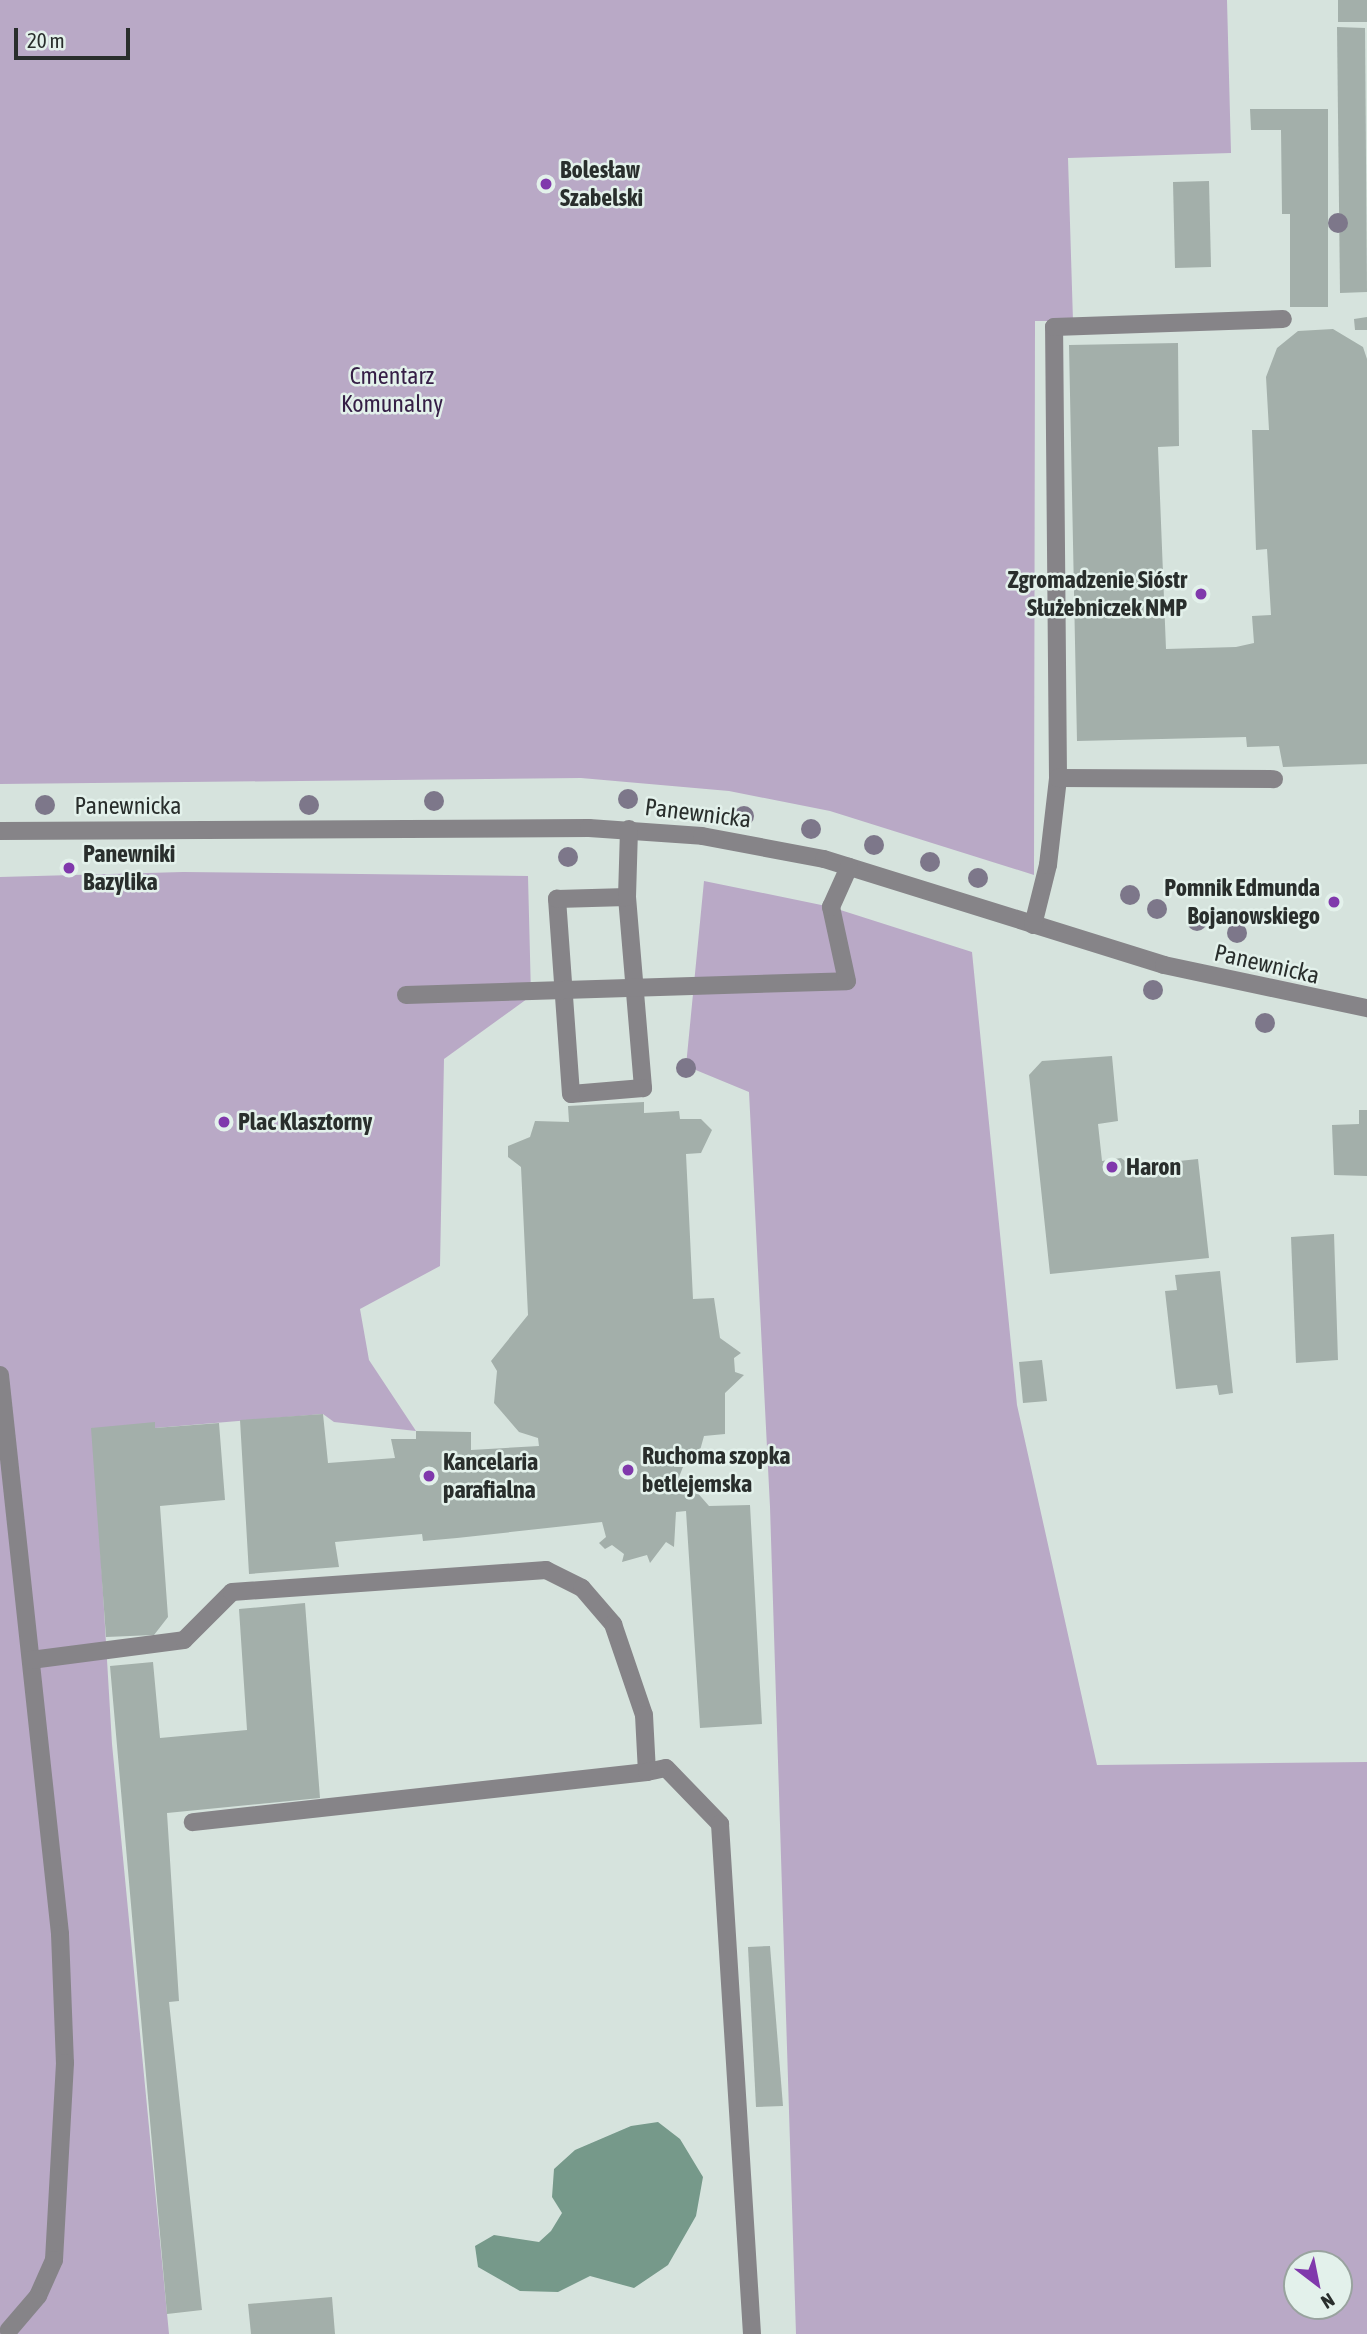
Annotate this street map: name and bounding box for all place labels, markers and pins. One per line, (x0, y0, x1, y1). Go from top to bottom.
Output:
place label: Bolesław Szabelski (560, 156, 643, 212)
marker: Bolesław Szabelski (538, 176, 554, 192)
place label: Zgromadzenie Sióstr Służebniczek NMP (1008, 566, 1187, 622)
marker: Zgromadzenie Sióstr Służebniczek NMP (1193, 586, 1209, 602)
place label: Panewniki Bazylika (83, 840, 175, 896)
marker: Panewniki Bazylika (61, 860, 77, 876)
place label: Pomnik Edmunda Bojanowskiego (1164, 874, 1320, 930)
marker: Pomnik Edmunda Bojanowskiego (1326, 894, 1342, 910)
place label: Plac Klasztorny (238, 1108, 372, 1136)
marker: Plac Klasztorny (216, 1114, 232, 1130)
place label: Haron (1126, 1153, 1181, 1181)
marker: Haron (1104, 1159, 1120, 1175)
place label: Ruchoma szopka betlejemska (642, 1442, 790, 1498)
place label: Kancelaria parafialna (443, 1448, 538, 1504)
marker: Ruchoma szopka betlejemska (620, 1462, 636, 1478)
marker: Kancelaria parafialna (421, 1468, 437, 1484)

